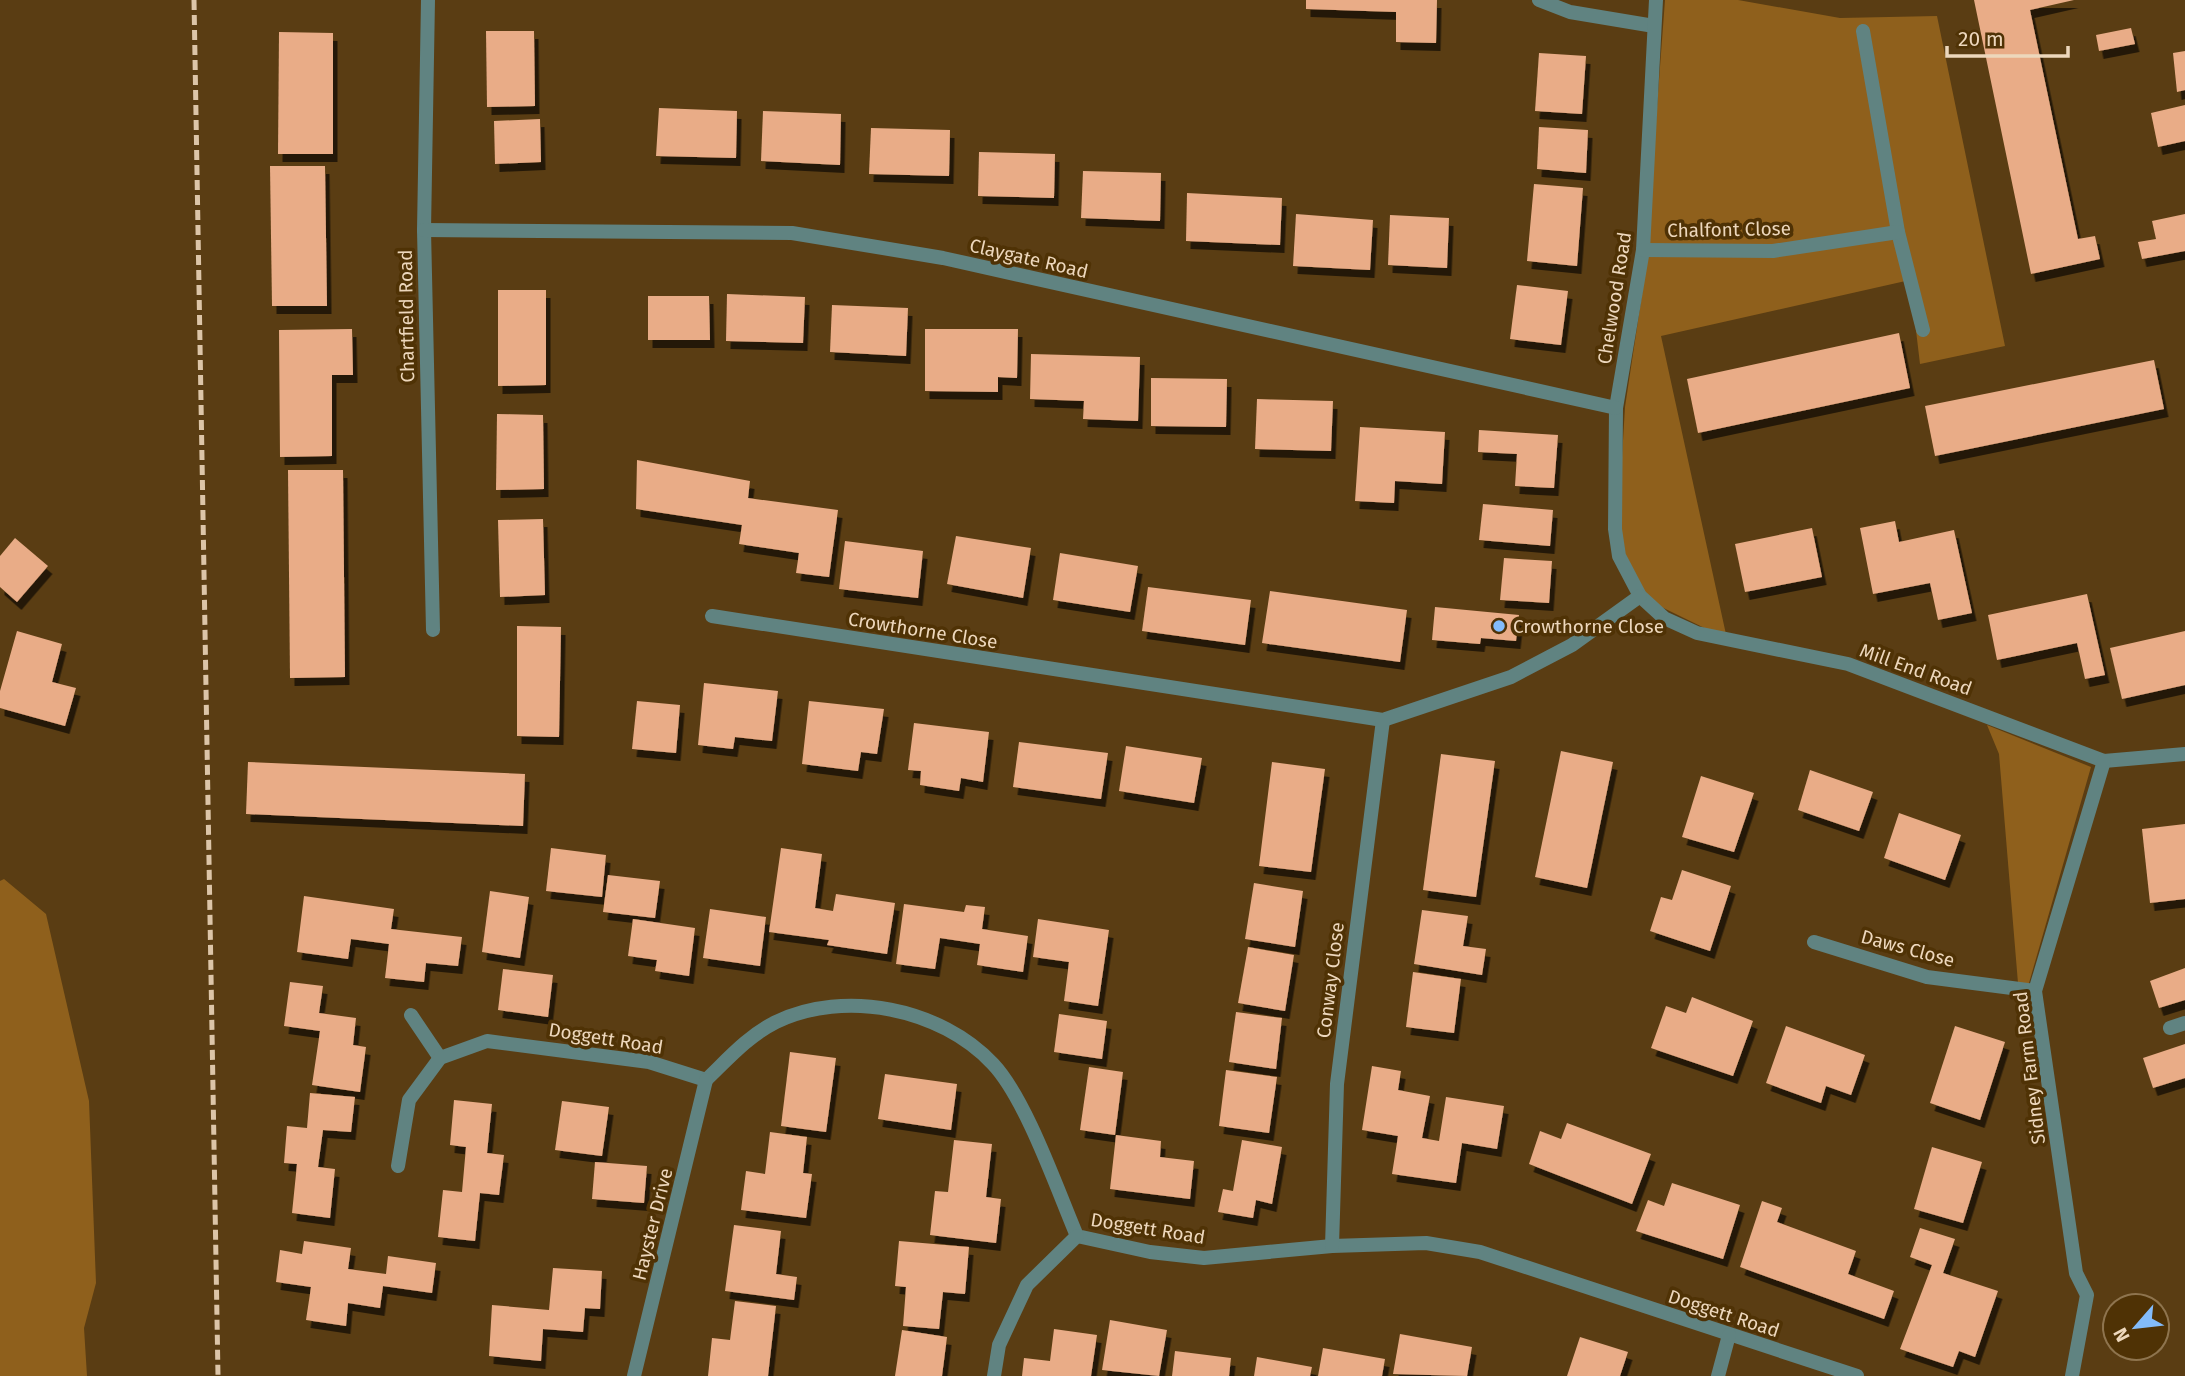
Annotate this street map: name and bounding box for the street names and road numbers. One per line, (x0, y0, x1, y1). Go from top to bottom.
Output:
street label: Chalfont Close (1667, 217, 1791, 242)
street label: Chelwood Road (1593, 230, 1636, 366)
street label: Claygate Road (967, 234, 1090, 283)
street label: Chartfield Road (394, 249, 419, 383)
street label: Crowthorne Close (847, 607, 999, 654)
street label: Mill End Road (1857, 639, 1975, 700)
street label: Conway Close (1312, 921, 1349, 1039)
street label: Daws Close (1858, 925, 1957, 972)
street label: Sidney Farm Road (2009, 990, 2050, 1146)
street label: Doggett Road (547, 1018, 665, 1059)
street label: Hayster Drive (627, 1166, 678, 1283)
street label: Doggett Road (1089, 1208, 1207, 1249)
street label: Doggett Road (1665, 1285, 1782, 1342)

